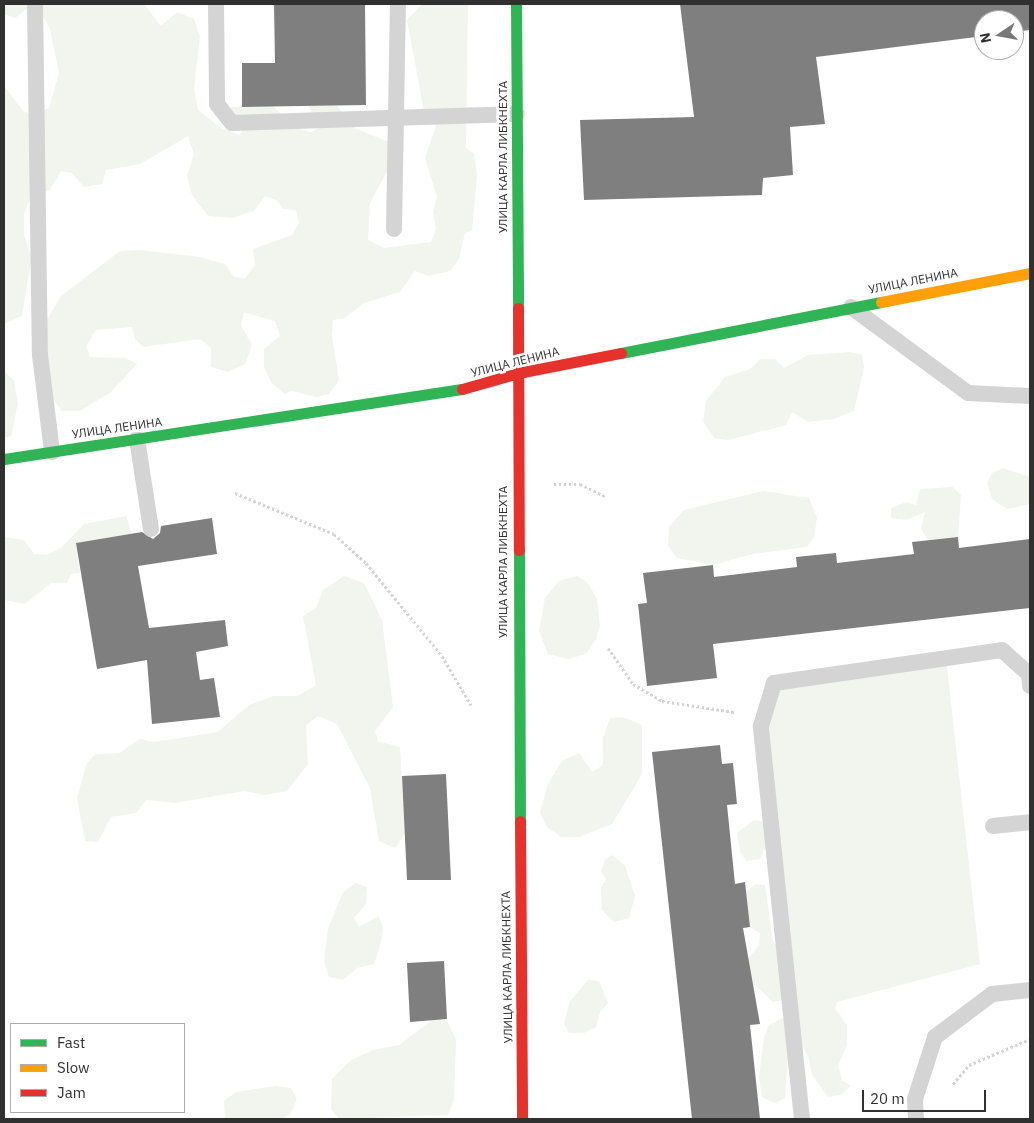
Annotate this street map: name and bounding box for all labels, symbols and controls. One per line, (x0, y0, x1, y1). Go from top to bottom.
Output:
north arrow (974, 10, 1024, 60)
text: N (975, 31, 995, 45)
street label: УЛИЦА КАРЛА ЛИБКНЕХТА (496, 81, 510, 233)
street label: УЛИЦА ЛЕНИНА (867, 265, 959, 297)
street label: УЛИЦА ЛЕНИНА (469, 344, 561, 380)
street label: УЛИЦА ЛЕНИНА (71, 415, 163, 441)
street label: УЛИЦА КАРЛА ЛИБКНЕХТА (496, 486, 510, 638)
street label: УЛИЦА КАРЛА ЛИБКНЕХТА (498, 891, 516, 1043)
legend (10, 1023, 185, 1113)
text: Fast (57, 1033, 85, 1052)
text: Slow (57, 1058, 90, 1077)
scale bar (864, 1080, 988, 1112)
text: Jam (57, 1083, 86, 1102)
text: 20 m (870, 1089, 905, 1108)

